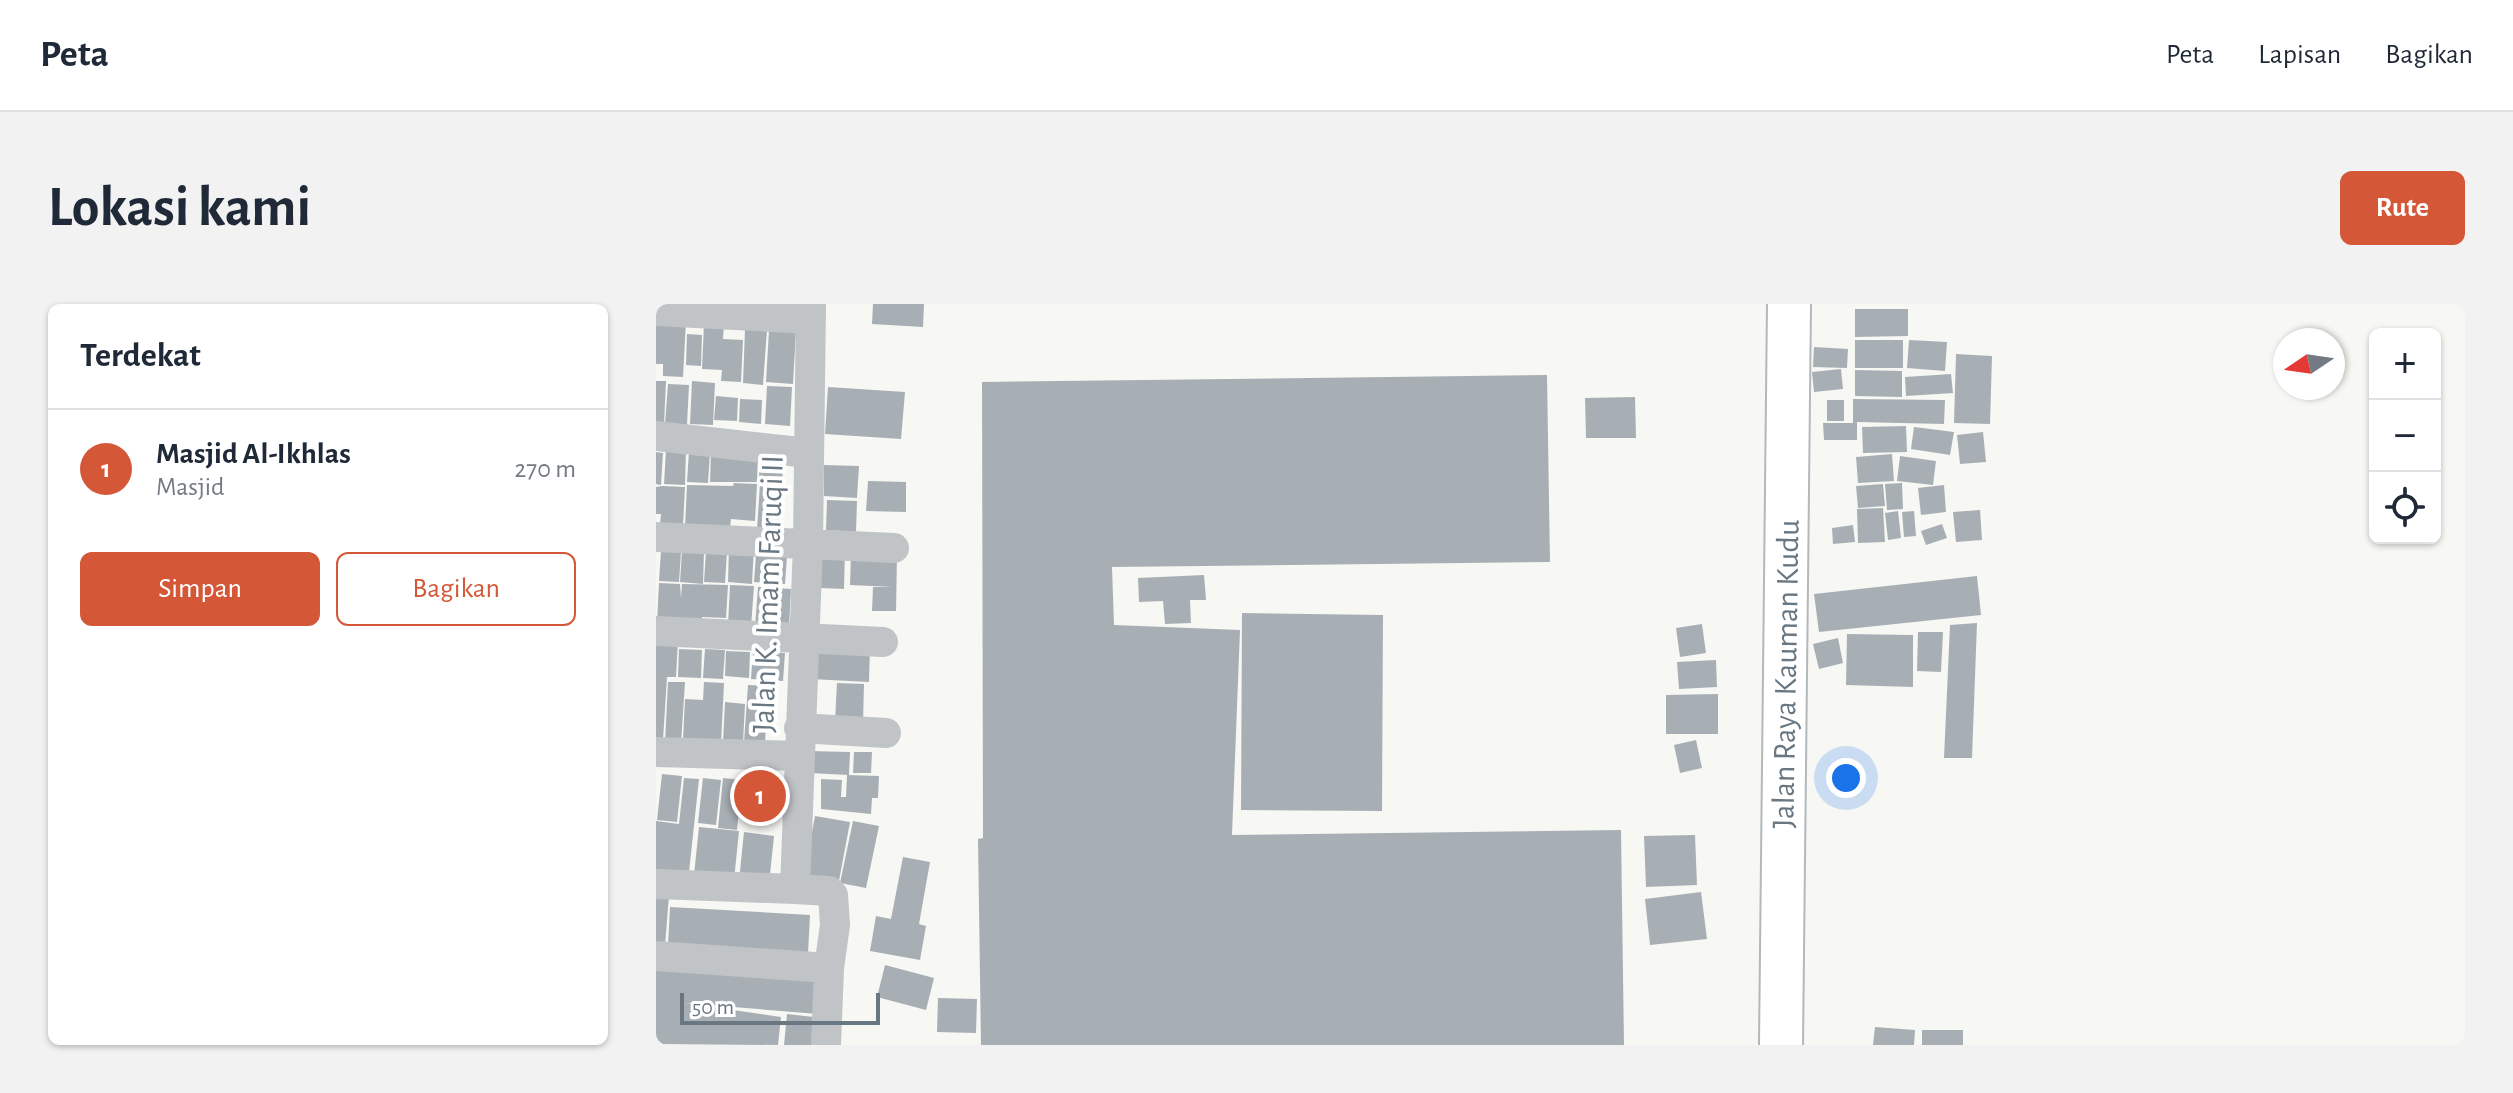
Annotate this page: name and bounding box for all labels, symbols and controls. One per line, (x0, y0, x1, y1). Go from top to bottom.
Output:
text: Peta (40, 36, 109, 74)
text: Peta (2166, 41, 2214, 69)
text: Lapisan (2258, 41, 2341, 69)
text: Bagikan (2385, 41, 2473, 69)
button: Rute (2340, 171, 2465, 245)
text: Lokasi kami (48, 180, 311, 236)
north arrow (2273, 328, 2345, 400)
map controls (2369, 328, 2441, 544)
button: + (2369, 328, 2441, 400)
text: Terdekat (80, 339, 201, 373)
button: − (2369, 400, 2441, 472)
text: Masjid Al-Ikhlas (156, 439, 351, 469)
street label: Jalan K. Imam Faruqi II (747, 455, 789, 734)
text: 1 (101, 456, 111, 482)
text: 270 m (515, 456, 576, 482)
button: locate (2369, 472, 2441, 544)
text: Masjid (156, 474, 225, 500)
street label: Jalan Raya Kauman Kudu (1767, 519, 1805, 829)
button: Simpan (80, 552, 320, 626)
button: Bagikan (336, 552, 576, 626)
your location (1826, 758, 1866, 798)
pin: 1 (734, 766, 786, 826)
scale bar (680, 989, 880, 1025)
text: 50 m (692, 996, 734, 1018)

